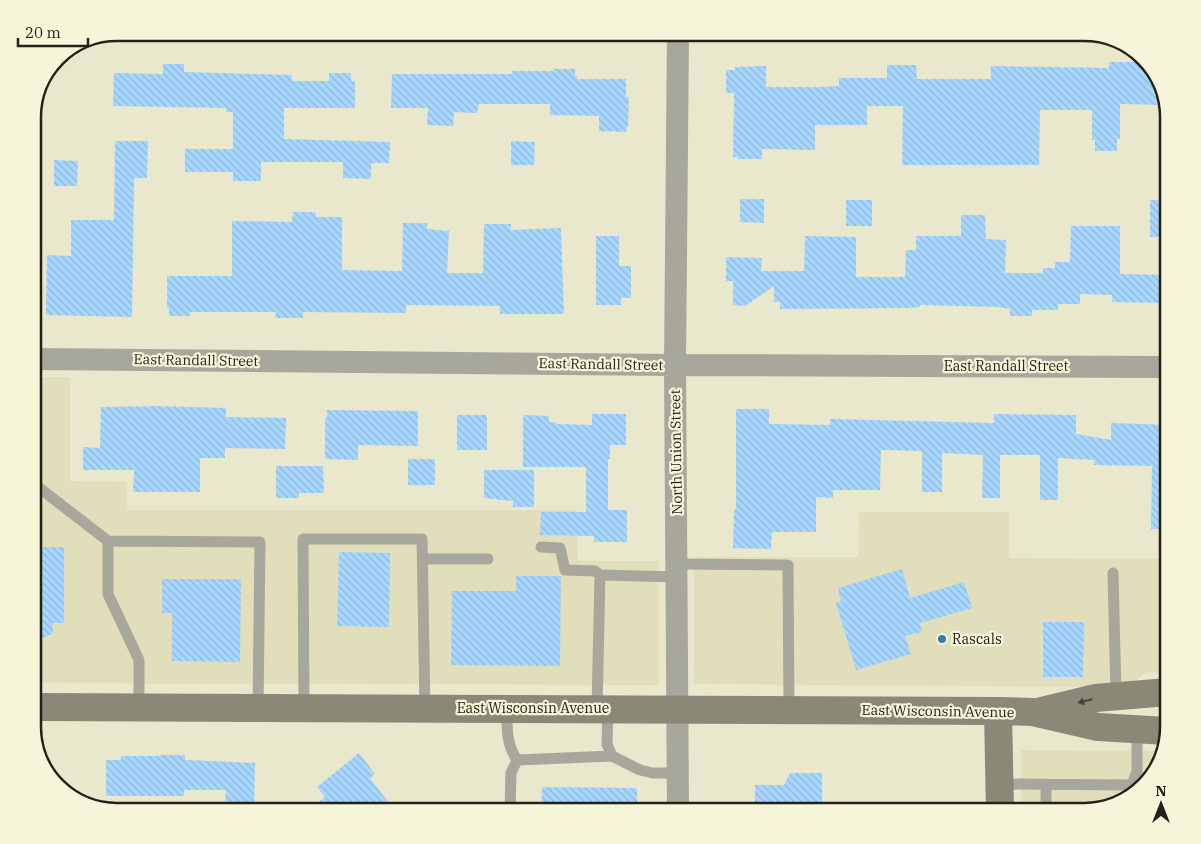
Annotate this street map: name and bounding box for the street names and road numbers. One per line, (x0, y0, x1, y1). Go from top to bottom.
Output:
street label: East Randall Street (134, 350, 259, 370)
street label: East Randall Street (539, 354, 664, 374)
street label: East Randall Street (944, 357, 1068, 375)
street label: North Union Street (666, 389, 686, 515)
street label: East Wisconsin Avenue (457, 699, 609, 717)
street label: East Wisconsin Avenue (862, 701, 1014, 721)

